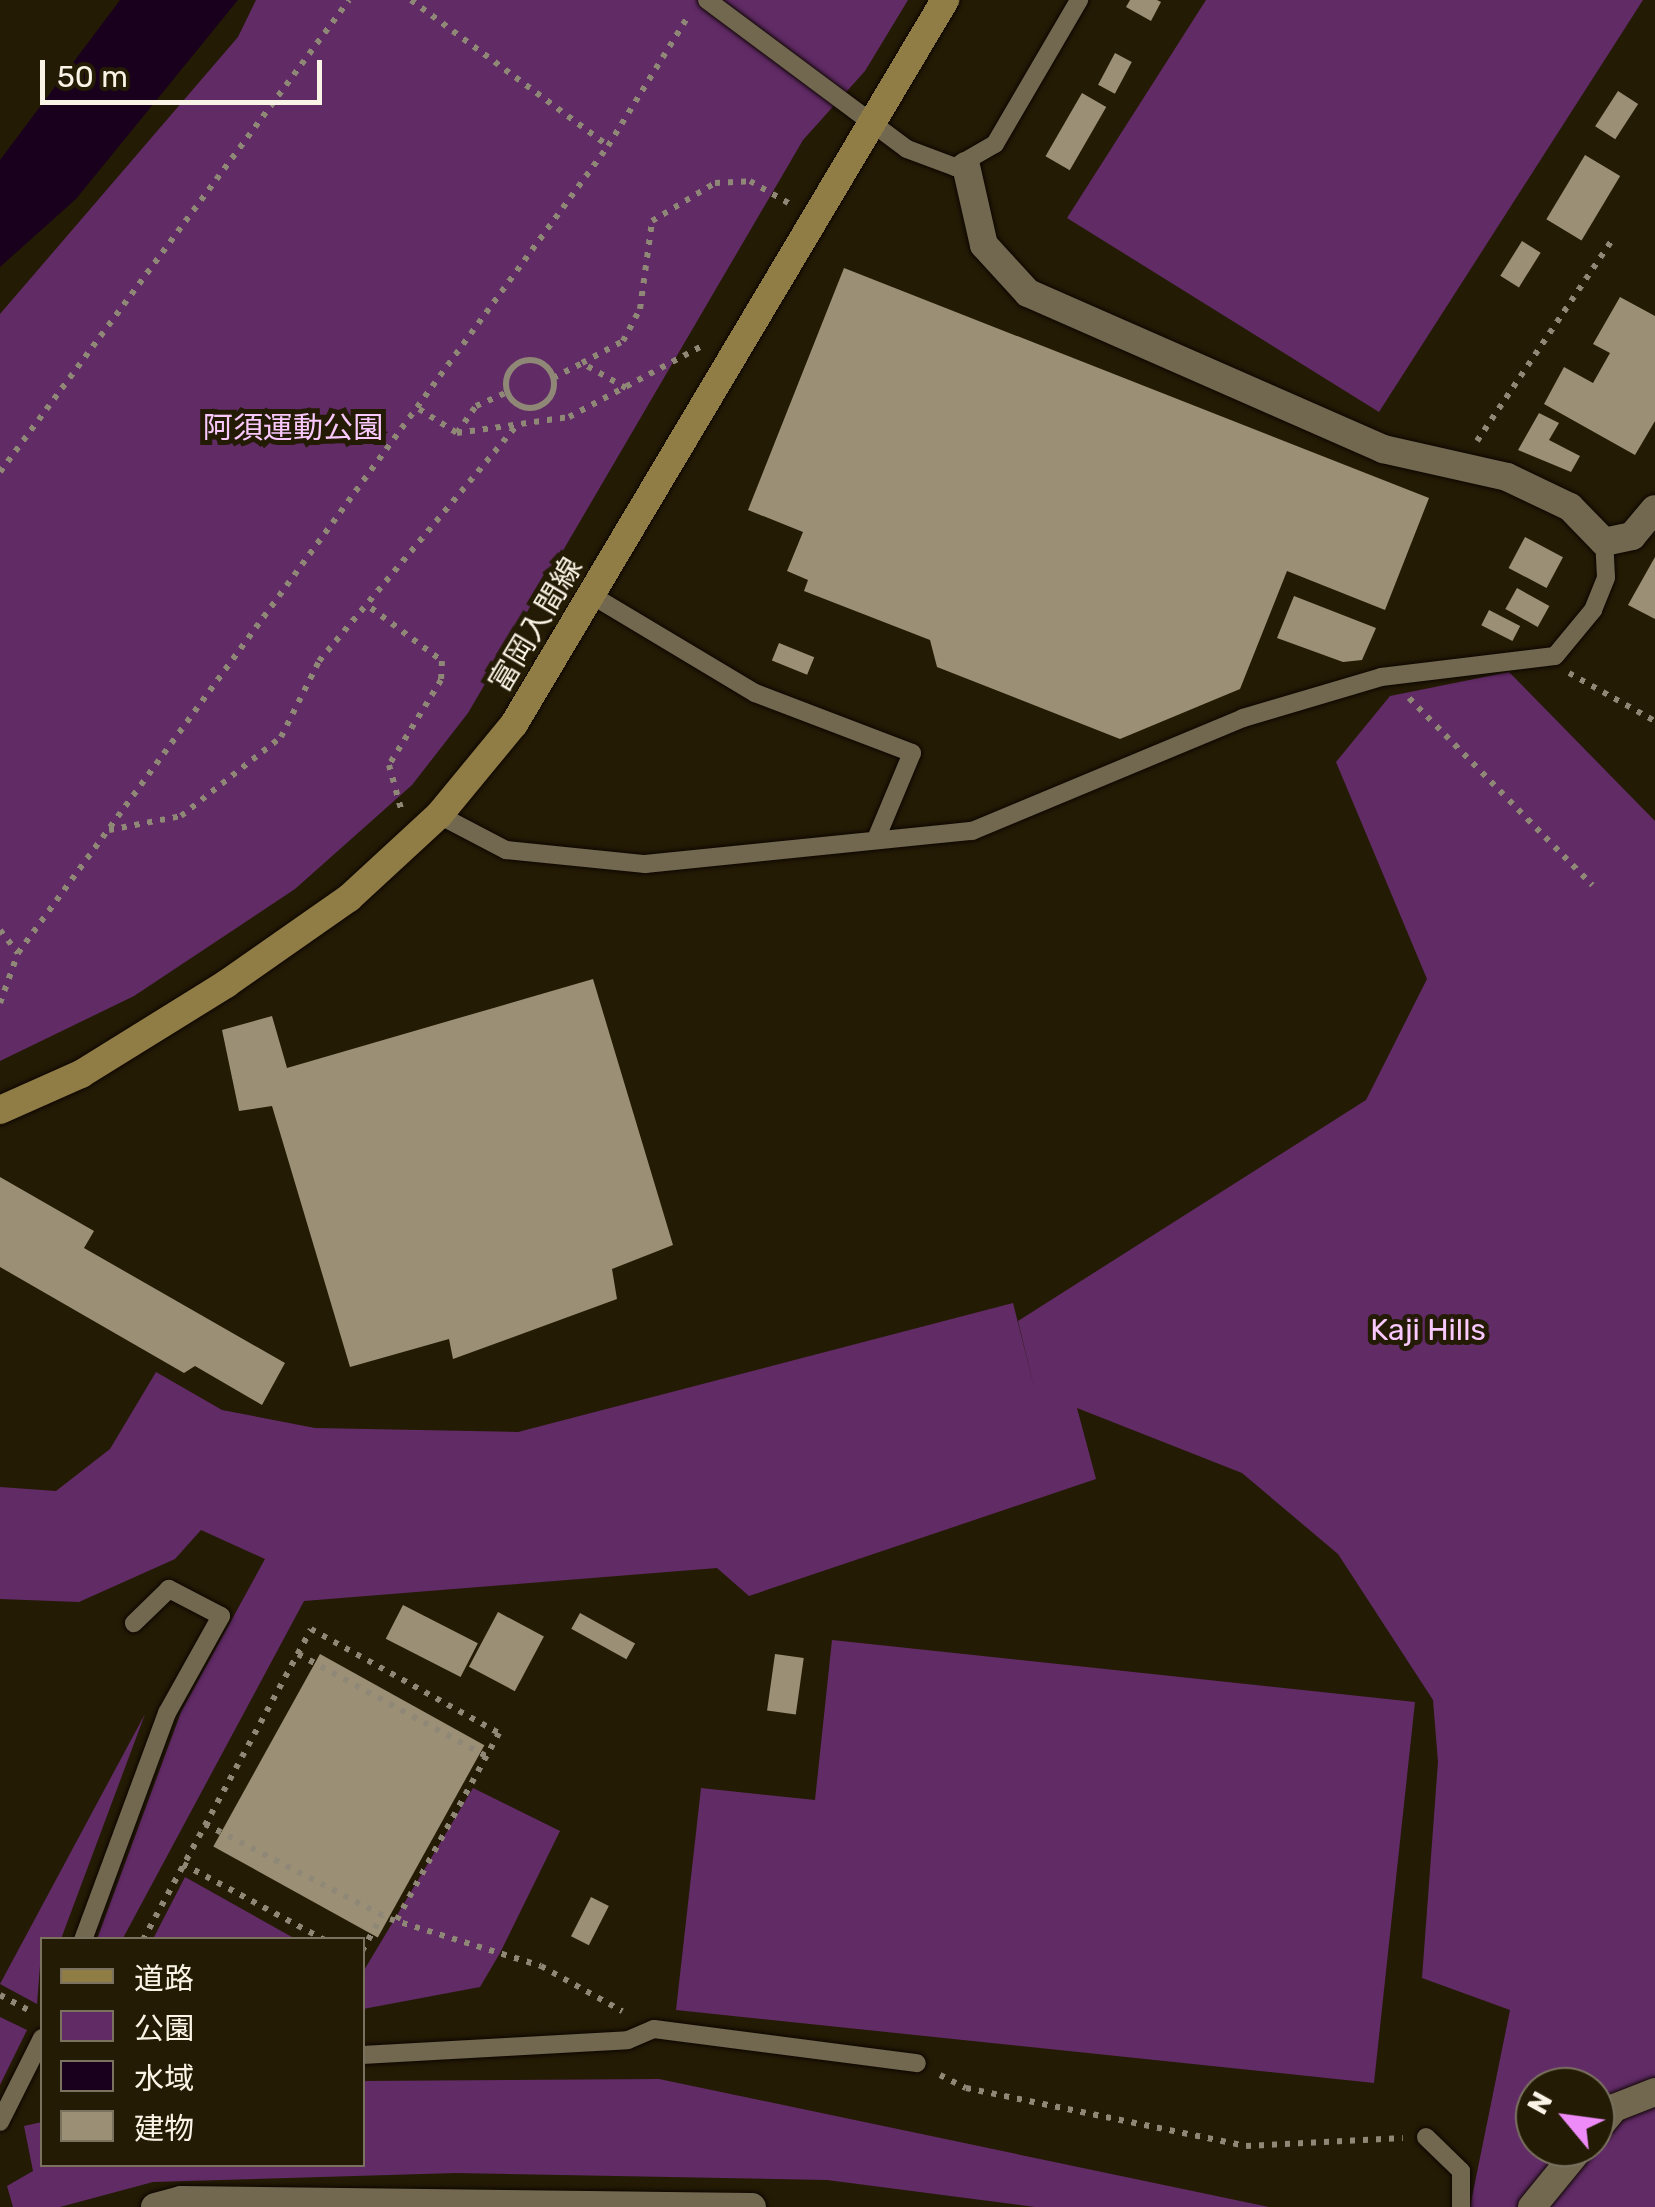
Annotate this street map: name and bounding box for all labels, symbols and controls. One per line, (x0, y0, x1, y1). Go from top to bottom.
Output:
scale bar (45, 40, 328, 102)
text: 50 m (57, 59, 128, 95)
park label: 阿須運動公園 (203, 410, 383, 446)
street label: 富岡入間線 (482, 551, 590, 699)
park label: Kaji Hills (1370, 1312, 1486, 1348)
legend (40, 1937, 365, 2167)
text: 道路 (134, 1961, 194, 1997)
text: 公園 (134, 2011, 194, 2047)
text: 水域 (134, 2061, 194, 2097)
north arrow (1515, 2067, 1615, 2167)
text: N (1521, 2086, 1559, 2120)
text: 建物 (134, 2111, 194, 2147)

